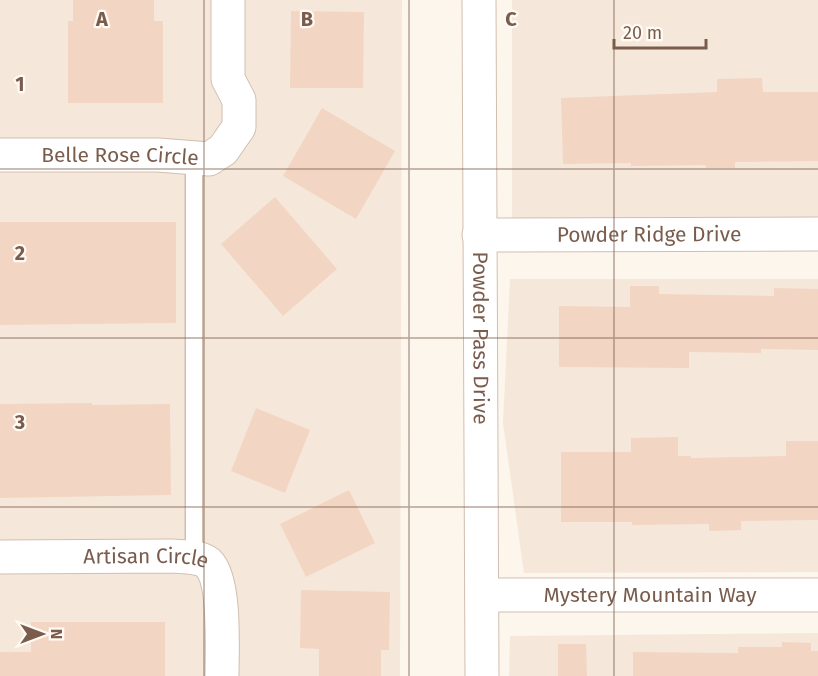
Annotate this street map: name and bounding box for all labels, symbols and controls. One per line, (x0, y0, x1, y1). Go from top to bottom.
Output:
text: A (95, 7, 109, 31)
text: B (301, 7, 313, 31)
text: C (505, 7, 517, 31)
scale bar (614, 12, 706, 50)
text: 20 m (623, 22, 662, 44)
text: 1 (15, 72, 25, 96)
street label: Belle Rose Circle (41, 142, 200, 171)
street label: Powder Ridge Drive (557, 221, 741, 248)
text: 2 (15, 241, 25, 265)
street label: Powder Pass Drive (467, 251, 494, 425)
text: 3 (14, 410, 25, 434)
street label: Artisan Circle (83, 543, 213, 574)
street label: Mystery Mountain Way (543, 582, 757, 608)
north arrow (12, 604, 72, 664)
text: N (47, 629, 66, 639)

